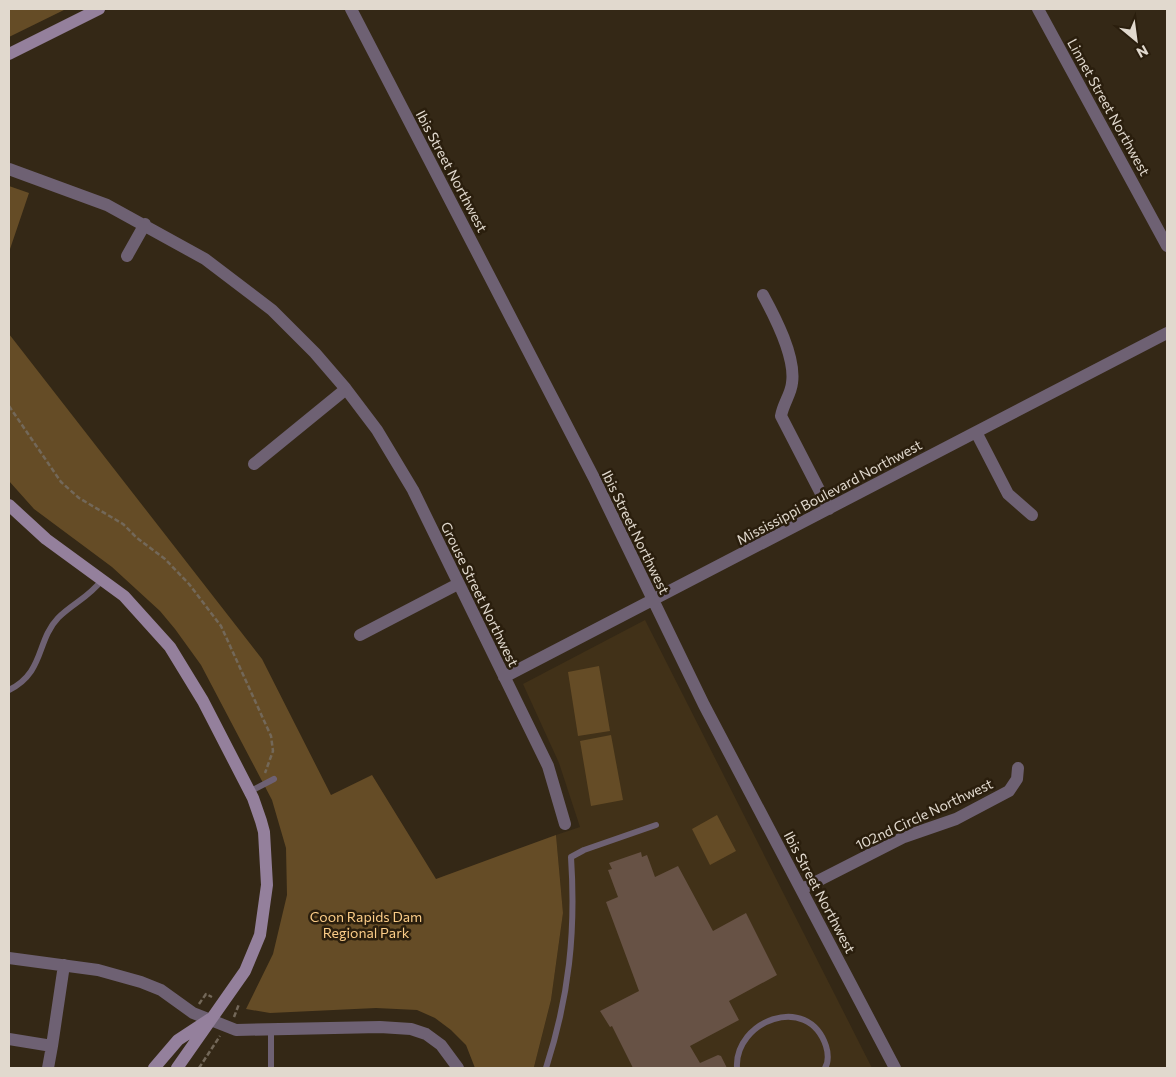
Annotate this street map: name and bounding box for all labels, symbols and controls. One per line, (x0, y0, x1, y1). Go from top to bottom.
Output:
north arrow (1111, 15, 1161, 65)
street label: Linnet Street Northwest (1064, 36, 1154, 178)
street label: Ibis Street Northwest (413, 107, 491, 235)
street label: Mississippi Boulevard Northwest (733, 436, 925, 548)
street label: Ibis Street Northwest (599, 467, 673, 597)
street label: Grouse Street Northwest (438, 519, 523, 669)
street label: 102nd Circle Northwest (853, 775, 995, 853)
street label: Ibis Street Northwest (781, 828, 859, 956)
park label: Coon Rapids Dam Regional Park (310, 908, 422, 941)

